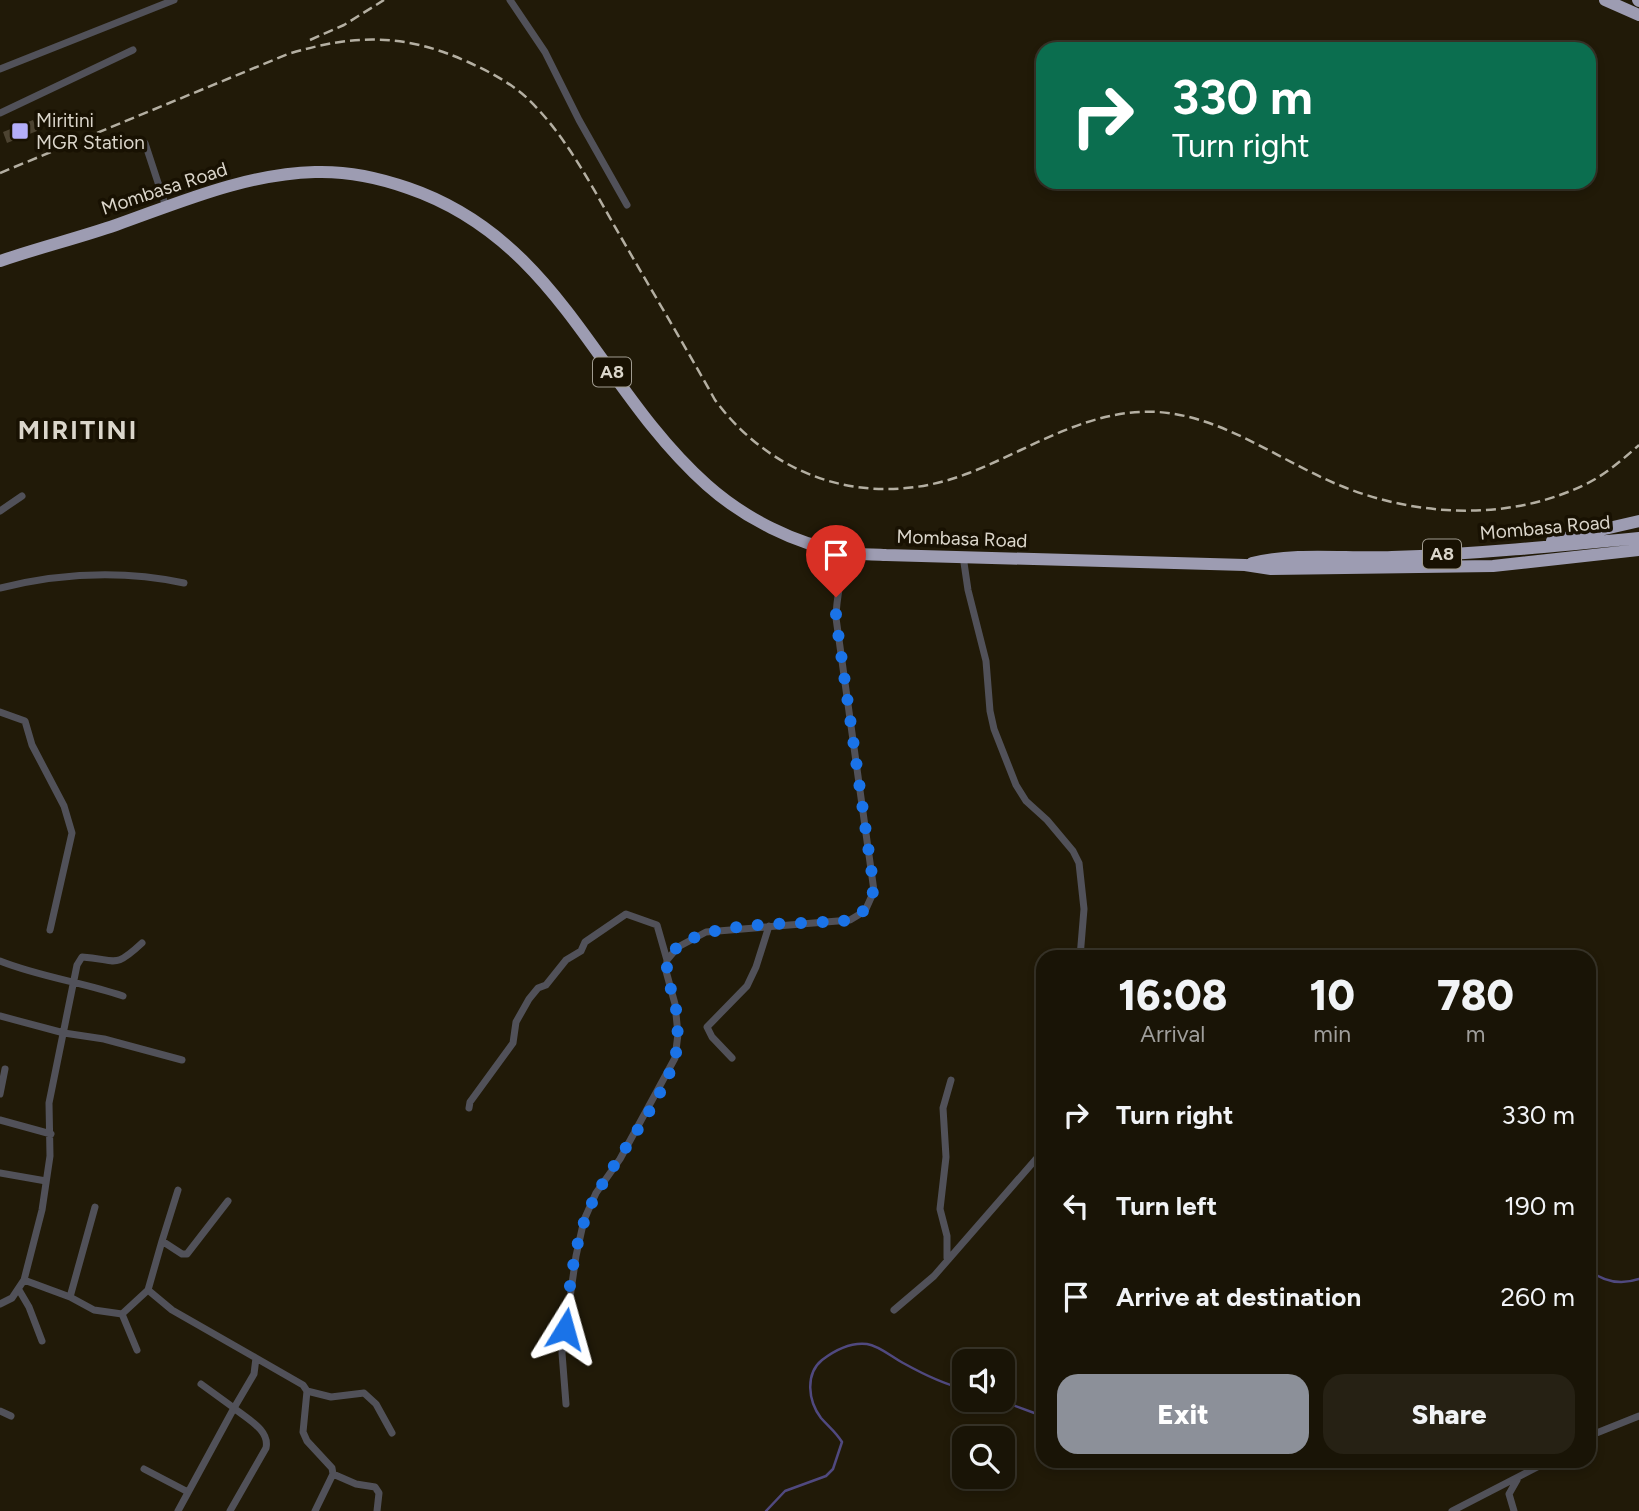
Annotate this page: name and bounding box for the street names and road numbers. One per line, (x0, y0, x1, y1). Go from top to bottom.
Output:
street label: Mombasa Road (98, 157, 230, 220)
road number: A8 (593, 358, 631, 386)
street label: Mombasa Road (1479, 510, 1611, 545)
street label: Mombasa Road (896, 525, 1028, 552)
road number: A8 (1423, 540, 1461, 568)

